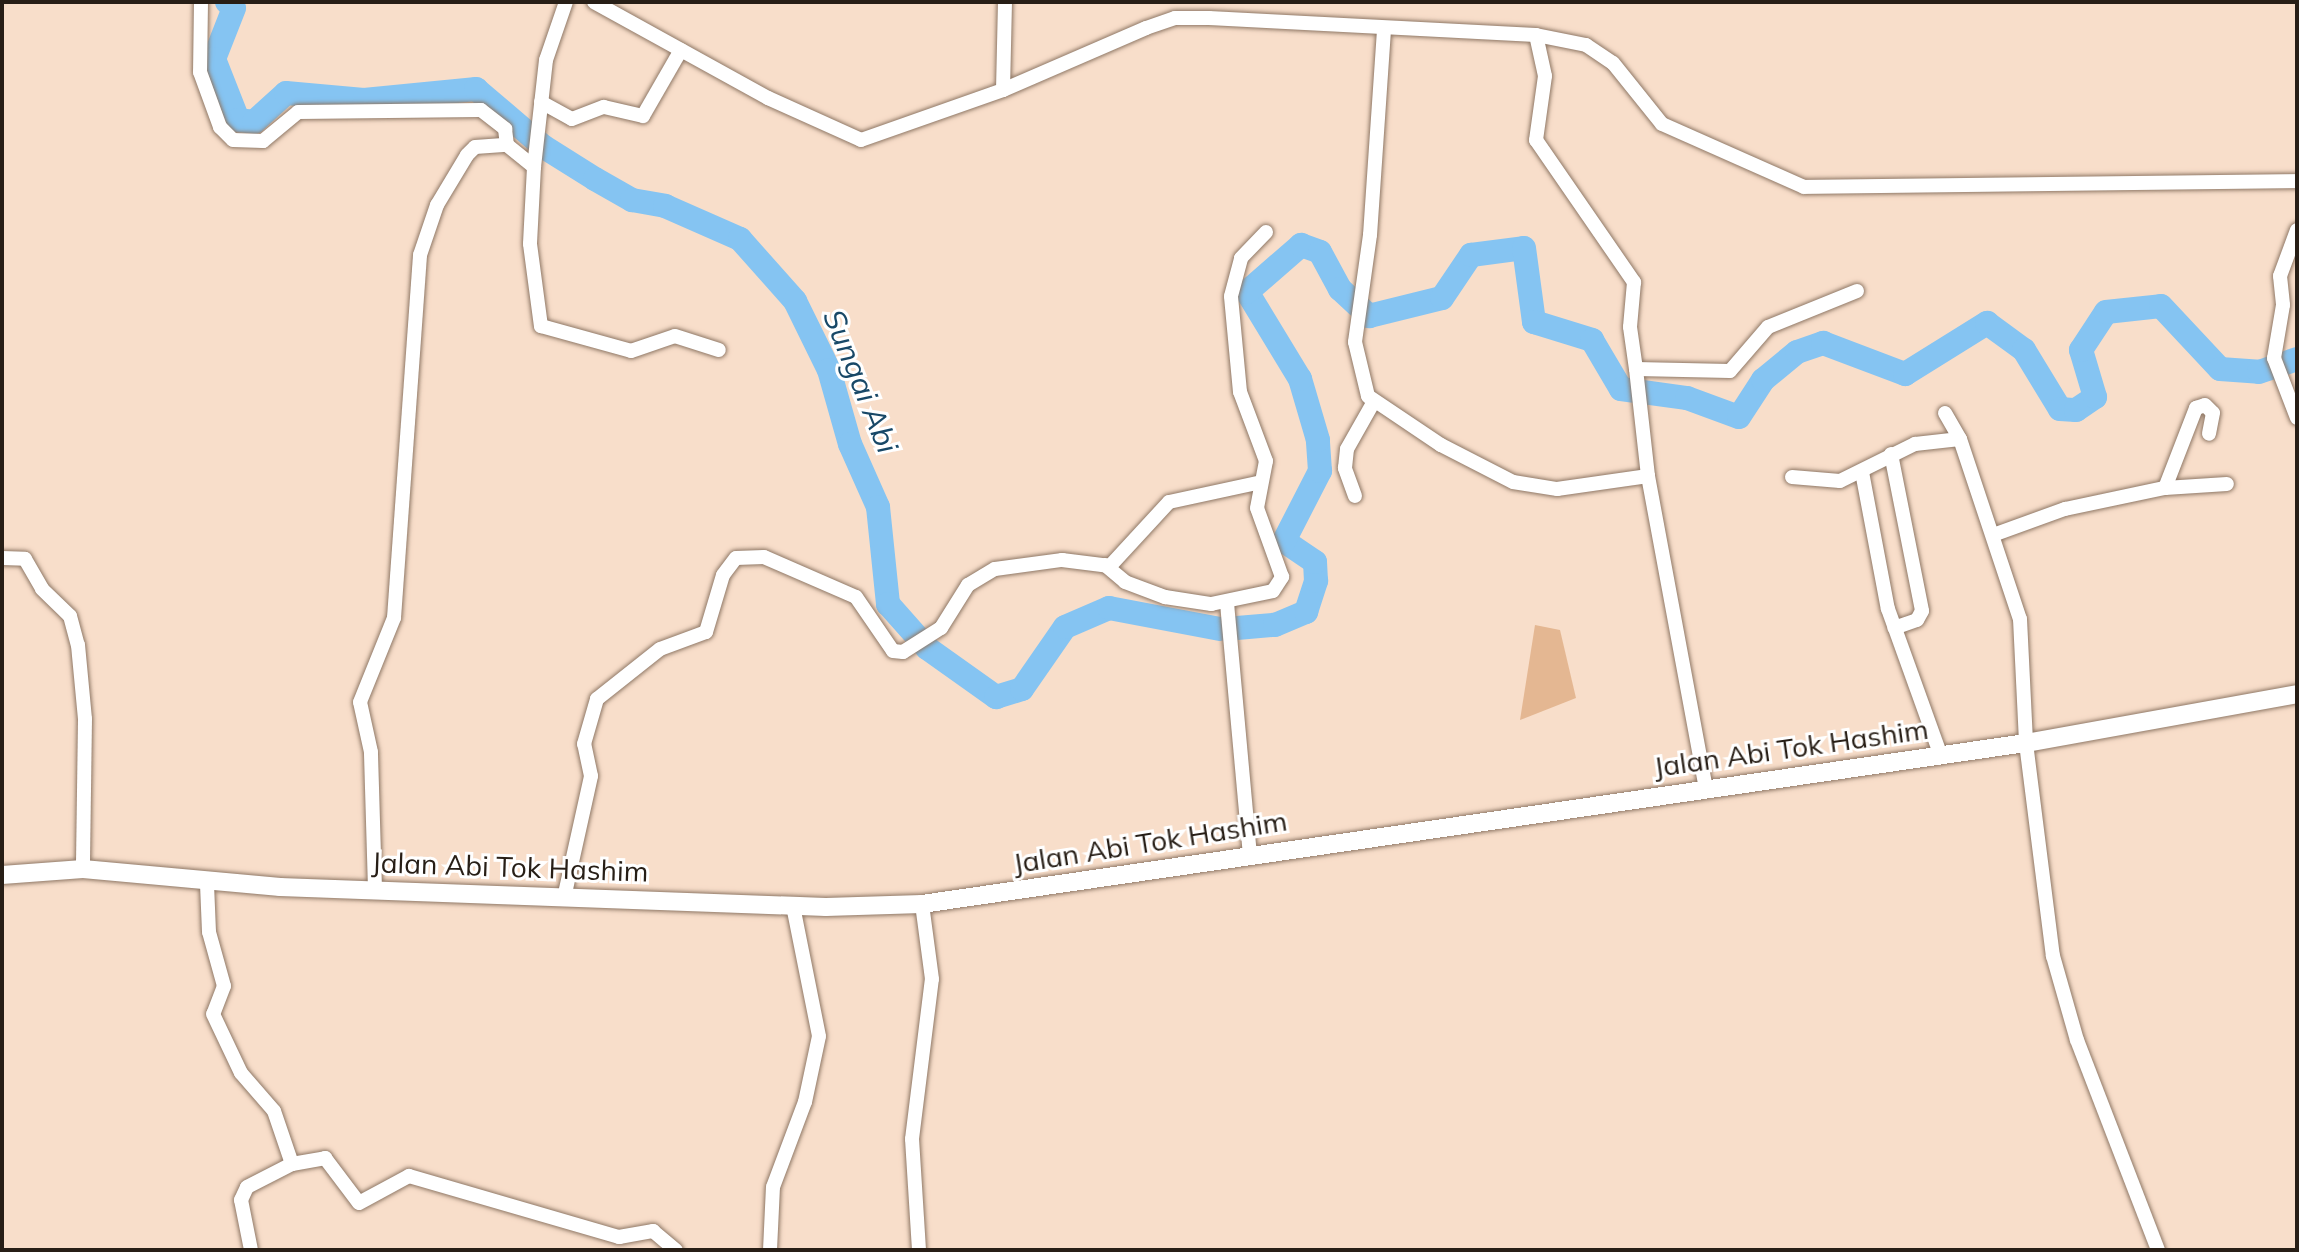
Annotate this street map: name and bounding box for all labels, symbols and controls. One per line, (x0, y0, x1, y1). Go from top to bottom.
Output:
water label: Sungai Abi (816, 304, 906, 458)
street label: Jalan Abi Tok Hashim (1652, 712, 1930, 784)
street label: Jalan Abi Tok Hashim (1011, 804, 1289, 880)
street label: Jalan Abi Tok Hashim (371, 845, 649, 889)

